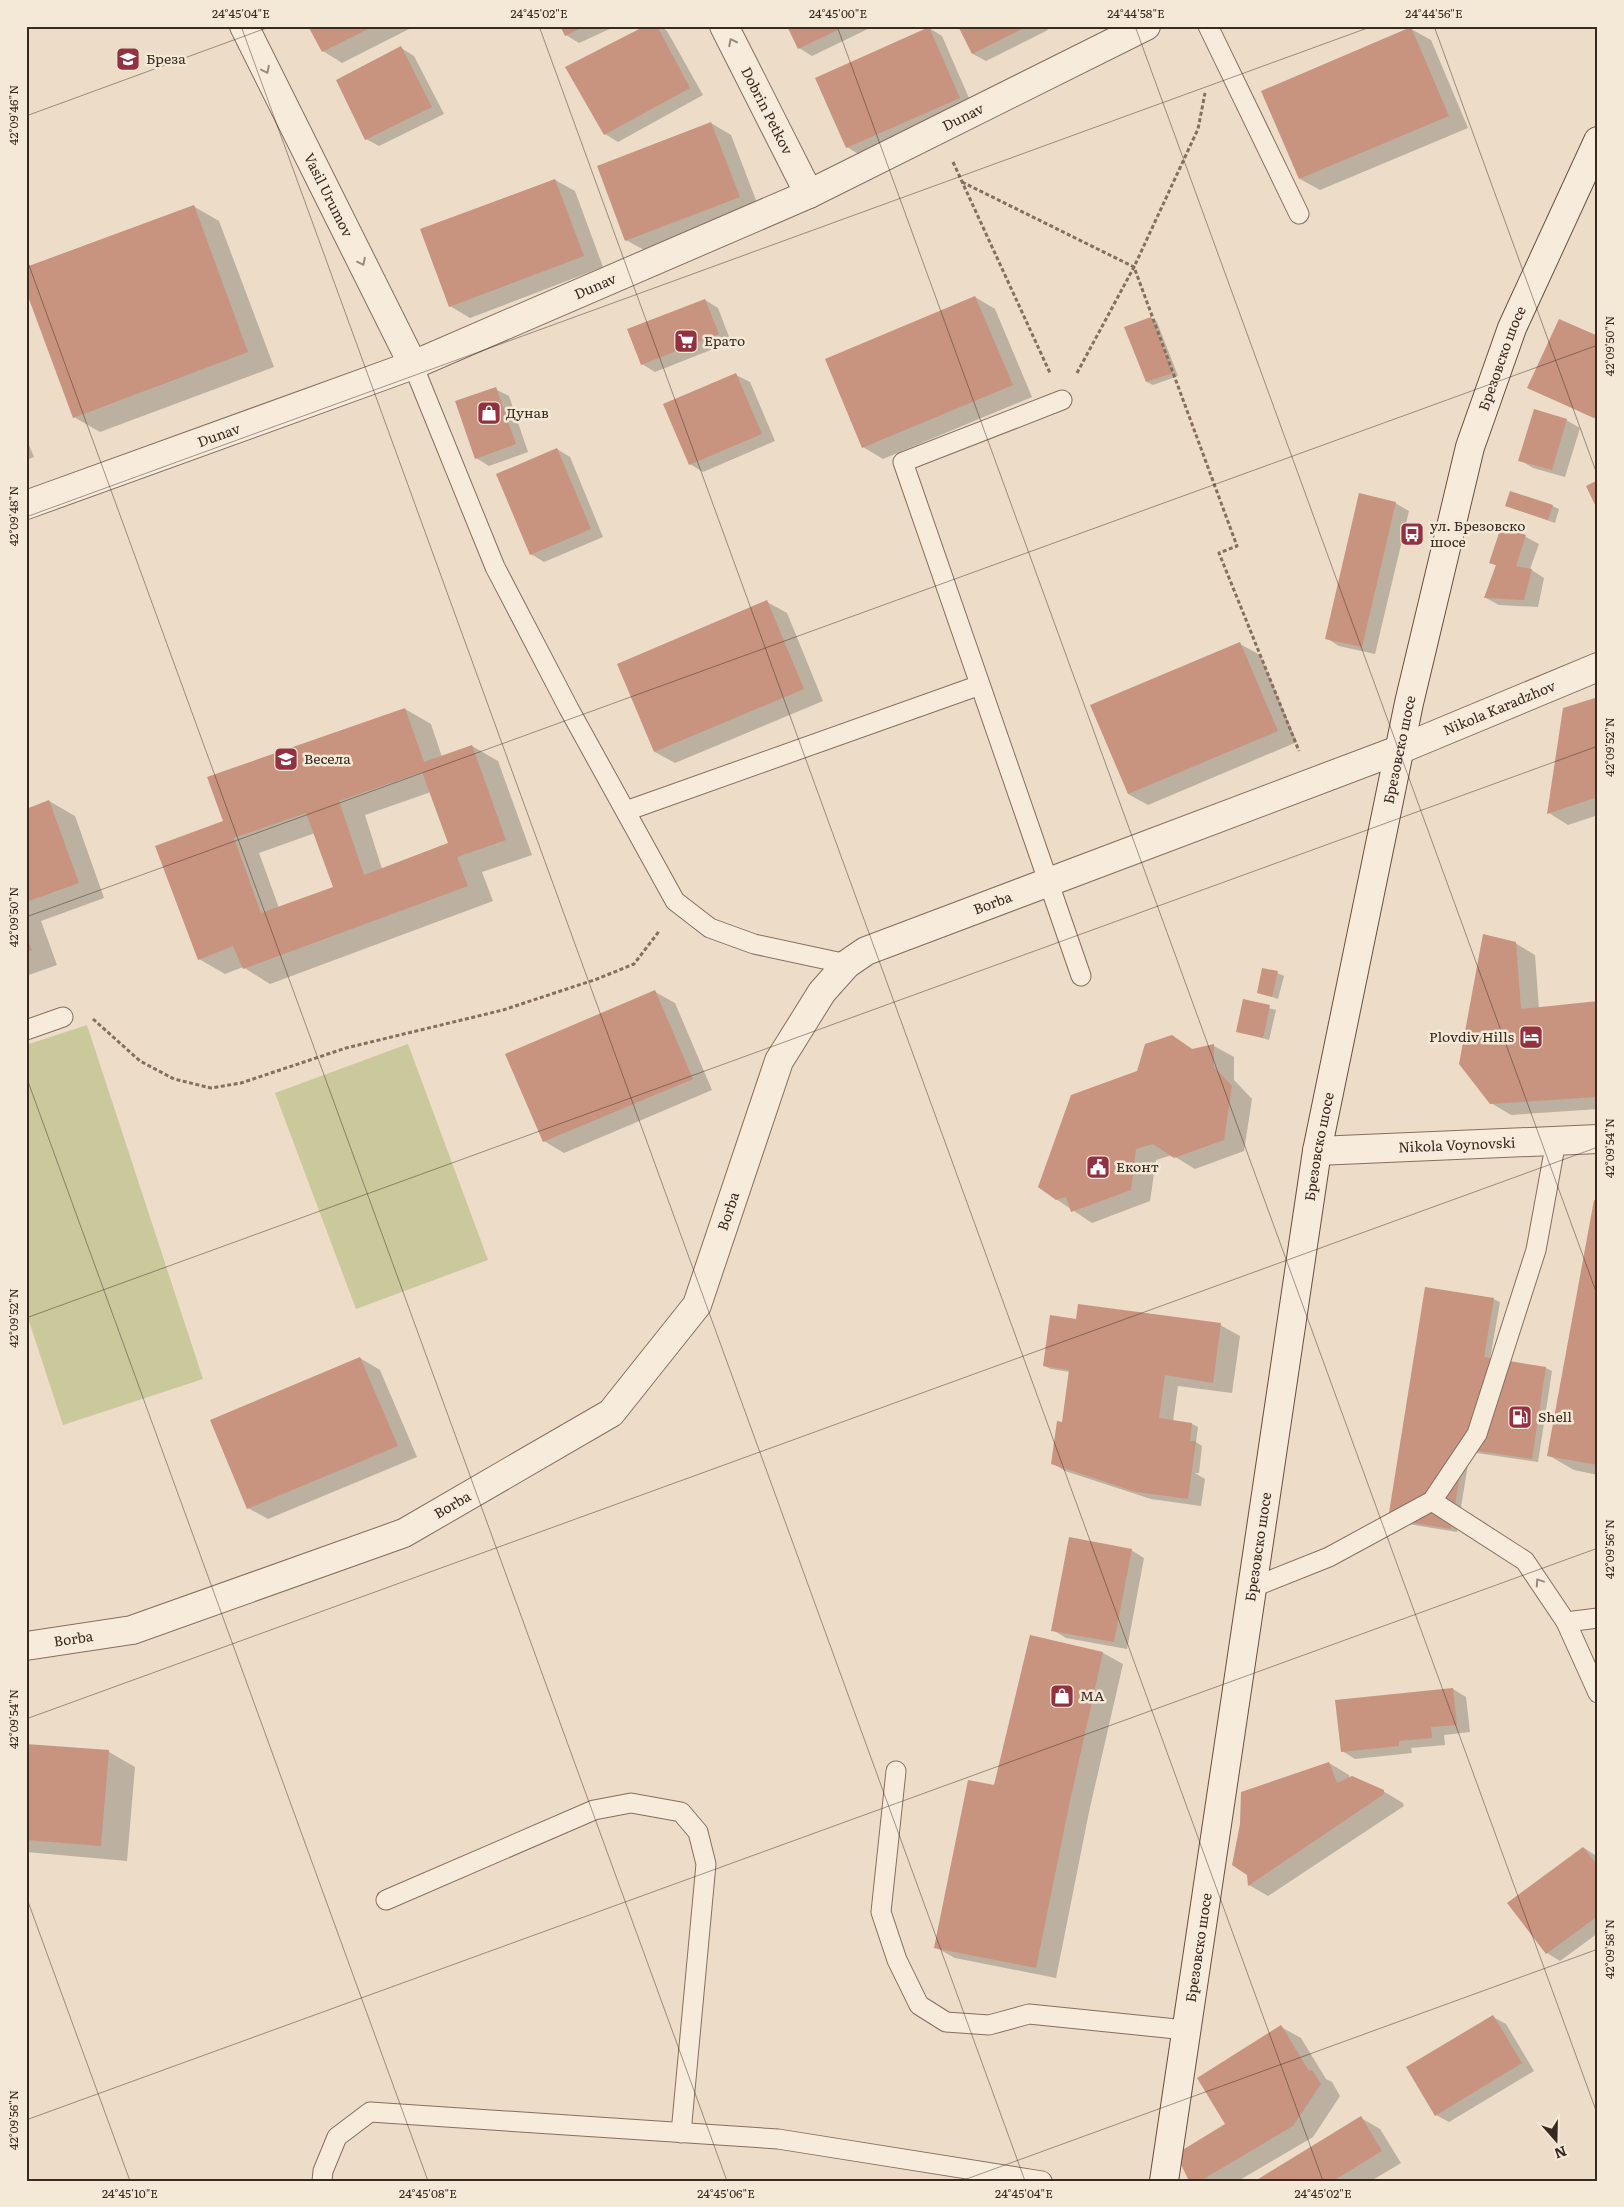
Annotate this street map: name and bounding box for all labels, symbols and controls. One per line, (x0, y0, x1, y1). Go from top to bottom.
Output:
text: 24°45'04"E (212, 4, 270, 22)
text: 24°45'02"E (510, 4, 568, 22)
text: 24°45'00"E (809, 4, 867, 22)
text: 24°44'58"E (1107, 4, 1165, 22)
text: 24°44'56"E (1405, 4, 1463, 22)
one-way arrow (728, 38, 738, 47)
school or university icon: Бреза (115, 46, 141, 72)
place label: Бреза (146, 48, 186, 68)
street label: Dobrin Petkov (737, 63, 799, 158)
one-way arrow (260, 65, 270, 74)
text: 42°09'46"N (4, 85, 22, 145)
street label: Dunav (938, 97, 987, 135)
street label: Vasil Urumov (300, 149, 359, 241)
one-way arrow (356, 257, 366, 266)
street label: Dunav (571, 267, 620, 303)
street label: Брезовско шосе (1473, 302, 1530, 413)
text: 42°09'50"N (1600, 316, 1618, 376)
supermarket icon: Ерато (673, 328, 699, 354)
place label: Ерато (704, 330, 745, 350)
shop icon: Дунав (476, 400, 502, 426)
place label: Дунав (506, 402, 549, 422)
street label: Dunav (194, 417, 243, 451)
text: 42°09'48"N (4, 486, 22, 546)
place label: ул. Брезовско шосе (1430, 515, 1525, 551)
bus stop icon: ул. Брезовско шосе (1399, 521, 1425, 547)
street label: Nikola Karadzhov (1440, 675, 1559, 739)
street label: Брезовско шосе (1378, 693, 1420, 806)
text: 42°09'52"N (1600, 717, 1618, 777)
school or university icon: Весела (273, 746, 299, 772)
place label: Весела (304, 748, 351, 768)
street label: Borba (970, 886, 1015, 919)
text: 42°09'50"N (4, 887, 22, 947)
hotel icon: Plovdiv Hills (1518, 1024, 1544, 1050)
place label: Plovdiv Hills (1429, 1026, 1514, 1046)
street label: Брезовско шосе (1299, 1090, 1338, 1202)
text: 42°09'54"N (1600, 1118, 1618, 1178)
street label: Nikola Voynovski (1398, 1132, 1516, 1157)
public building icon: Еконт (1085, 1154, 1111, 1180)
place label: Еконт (1116, 1156, 1159, 1176)
street label: Borba (712, 1189, 743, 1233)
text: 42°09'52"N (4, 1288, 22, 1348)
fuel station icon: Shell (1507, 1404, 1533, 1430)
place label: Shell (1538, 1406, 1572, 1426)
street label: Borba (430, 1485, 475, 1523)
street label: Брезовско шосе (1239, 1491, 1275, 1603)
text: 42°09'56"N (1600, 1519, 1618, 1579)
one-way arrow (1536, 1578, 1545, 1587)
street label: Borba (52, 1625, 95, 1651)
shop icon: МА (1049, 1683, 1075, 1709)
place label: МА (1080, 1685, 1105, 1705)
text: 42°09'54"N (4, 1689, 22, 1749)
street label: Брезовско шосе (1180, 1891, 1216, 2003)
text: 42°09'58"N (1600, 1919, 1618, 1979)
text: 42°09'56"N (4, 2090, 22, 2150)
north arrow (1532, 2114, 1582, 2164)
text: N (1552, 2142, 1570, 2165)
text: 24°45'10"E (102, 2184, 158, 2202)
text: 24°45'08"E (399, 2184, 457, 2202)
text: 24°45'06"E (697, 2184, 755, 2202)
text: 24°45'04"E (995, 2184, 1053, 2202)
text: 24°45'02"E (1294, 2184, 1352, 2202)

